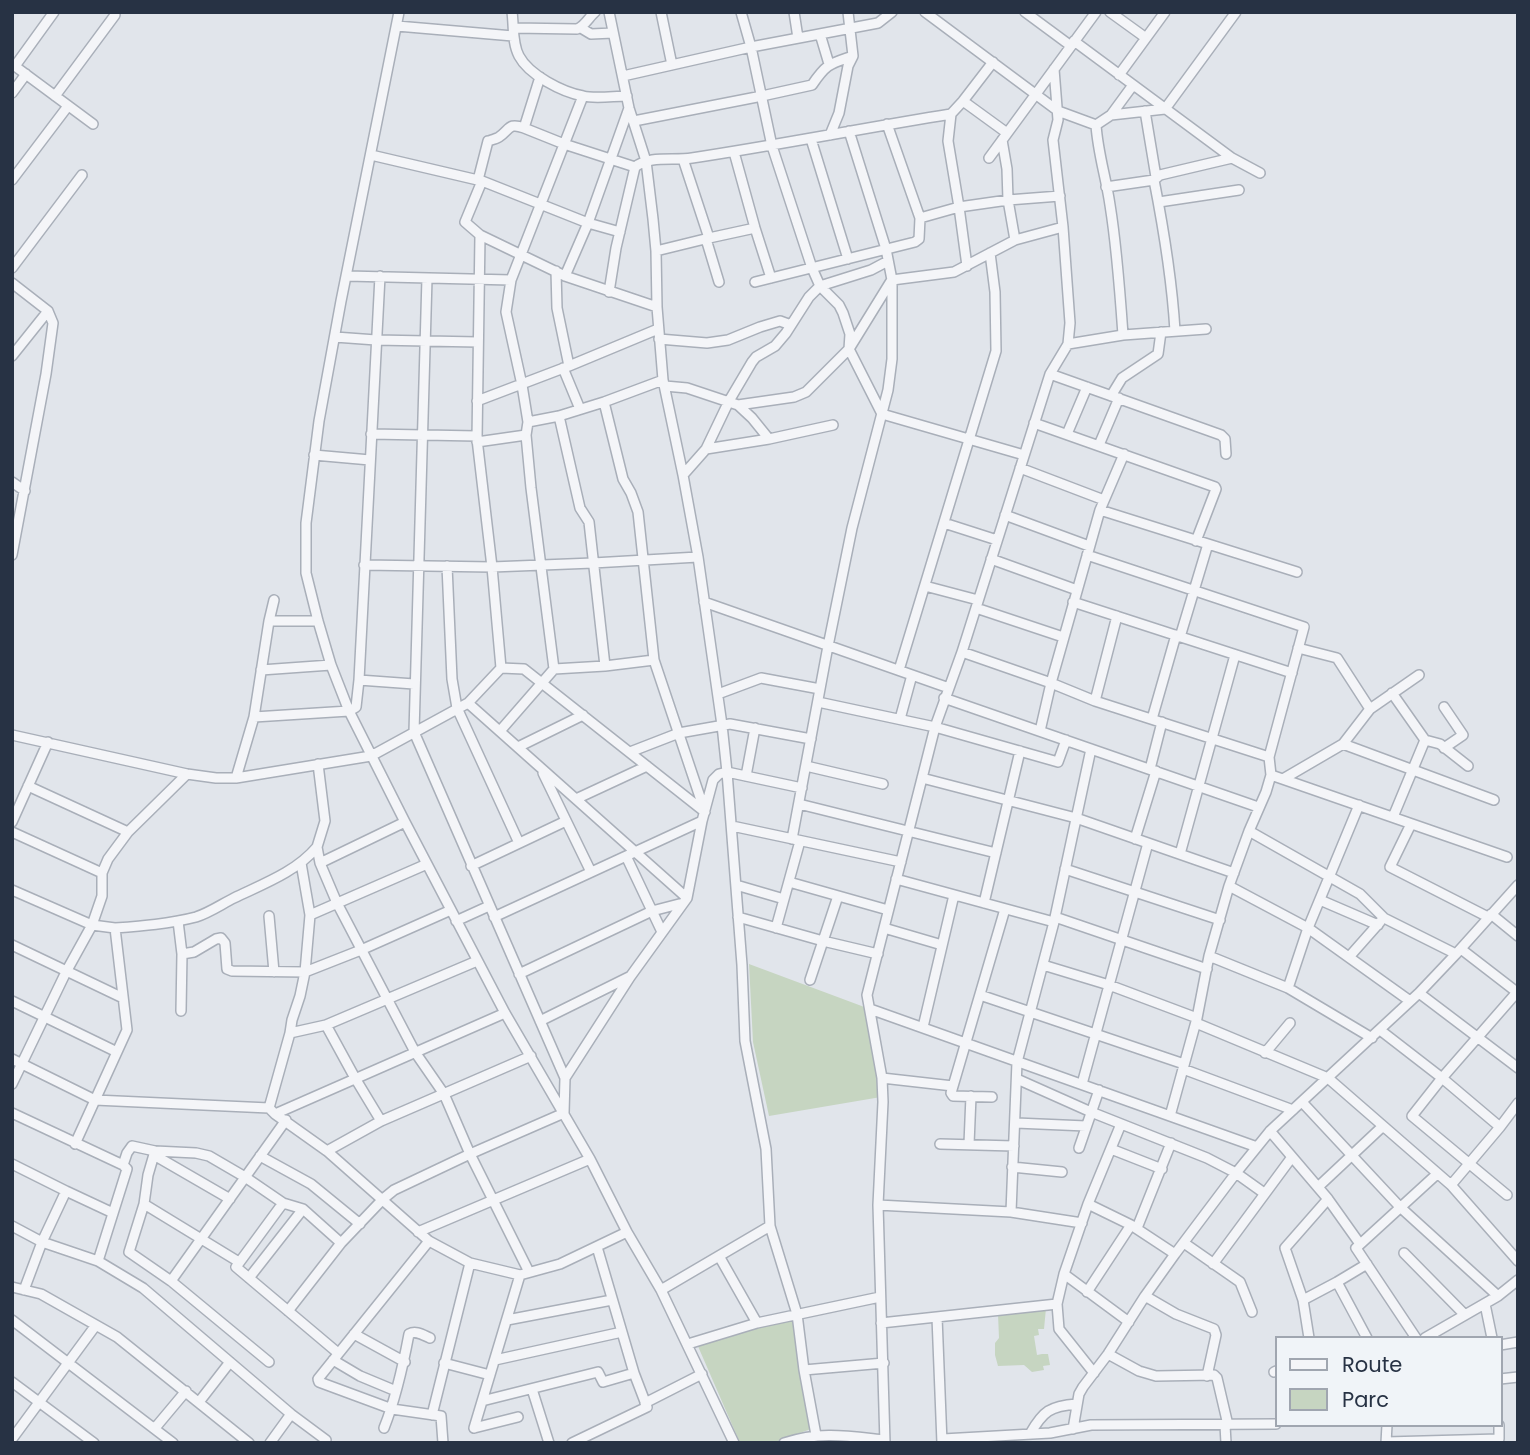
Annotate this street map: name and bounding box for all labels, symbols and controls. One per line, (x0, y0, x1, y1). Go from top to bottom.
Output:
legend (1274, 1336, 1502, 1427)
text: Route (1342, 1350, 1402, 1379)
text: Parc (1342, 1385, 1389, 1414)

